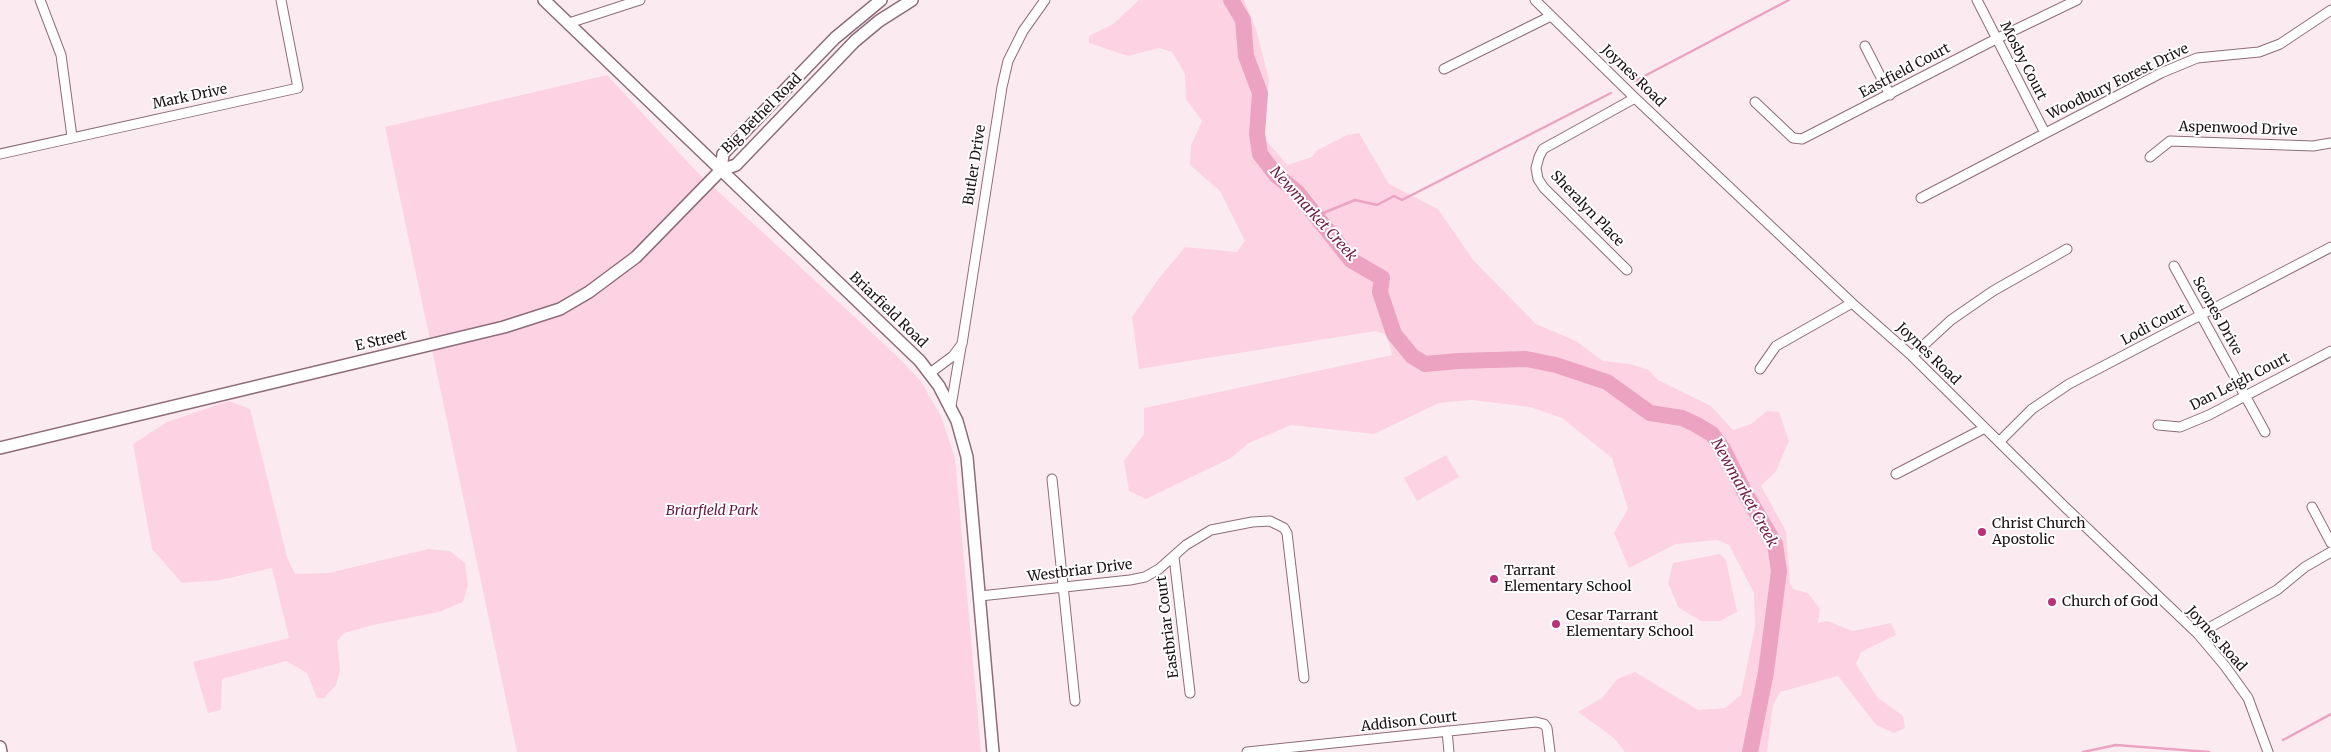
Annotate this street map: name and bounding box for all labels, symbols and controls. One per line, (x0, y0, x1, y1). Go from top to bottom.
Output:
street label: Mosby Court (1996, 19, 2050, 103)
street label: Eastfield Court (1857, 40, 1953, 102)
street label: Woodbury Forest Drive (2045, 40, 2191, 124)
street label: Joynes Road (1598, 42, 1668, 110)
street label: Big Bethel Road (719, 71, 805, 157)
street label: Mark Drive (151, 81, 229, 113)
street label: Aspenwood Drive (2178, 119, 2298, 139)
street label: Butler Drive (960, 124, 990, 206)
water label: Newmarket Creek (1266, 163, 1360, 265)
street label: Sheralyn Place (1547, 168, 1627, 250)
street label: Briarfield Road (846, 269, 930, 351)
street label: Scones Drive (2189, 274, 2245, 358)
street label: Lodi Court (2119, 301, 2189, 349)
street label: Joynes Road (1893, 320, 1963, 388)
street label: E Street (354, 327, 408, 355)
street label: Dan Leigh Court (2187, 350, 2293, 414)
water label: Newmarket Creek (1707, 436, 1781, 550)
park label: Briarfield Park (666, 503, 758, 519)
place label: Christ Church Apostolic (1992, 516, 2086, 548)
marker: Christ Church Apostolic (1976, 526, 1988, 538)
street label: Westbriar Drive (1027, 556, 1133, 586)
place label: Tarrant Elementary School (1504, 563, 1632, 596)
marker: Tarrant Elementary School (1488, 573, 1500, 585)
street label: Eastbriar Court (1153, 575, 1183, 679)
place label: Church of God (2062, 594, 2158, 610)
marker: Church of God (2046, 596, 2058, 608)
street label: Joynes Road (2182, 603, 2250, 675)
place label: Cesar Tarrant Elementary School (1566, 608, 1694, 640)
marker: Cesar Tarrant Elementary School (1550, 618, 1562, 630)
street label: Addison Court (1360, 709, 1458, 735)

